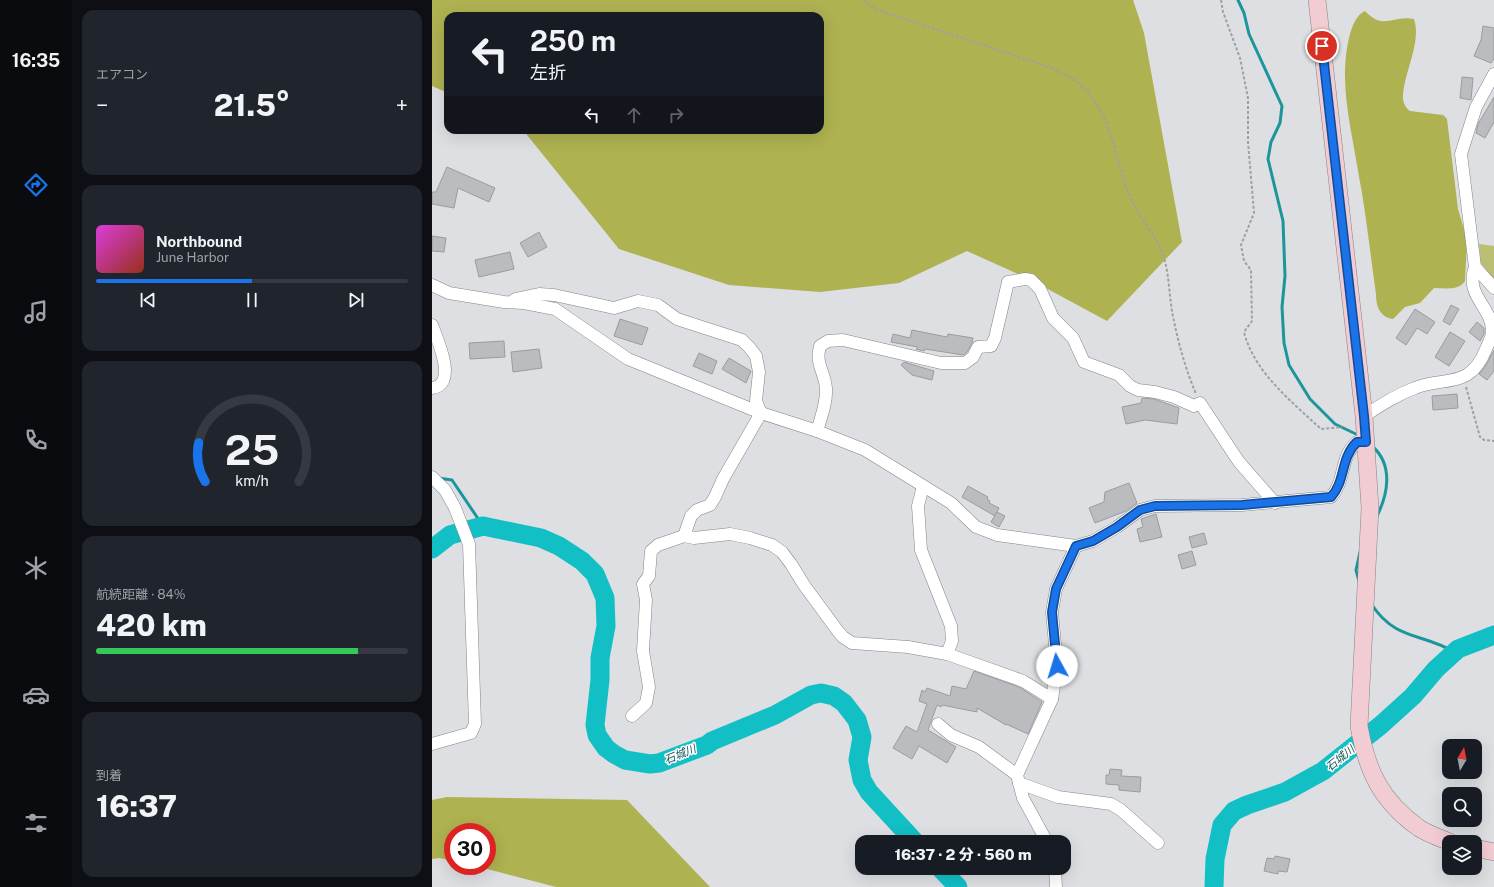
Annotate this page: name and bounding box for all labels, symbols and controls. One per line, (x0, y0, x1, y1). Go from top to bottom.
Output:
text: 250 m (530, 24, 616, 57)
icon: left (464, 28, 516, 80)
pin (1305, 29, 1339, 63)
icon: arrive (1311, 35, 1333, 57)
text: 16:35 (12, 50, 60, 71)
text: 左折 (530, 62, 566, 83)
text: エアコン (96, 67, 148, 82)
text: 21.5° (214, 87, 290, 123)
text: − (96, 92, 108, 118)
text: + (396, 92, 408, 118)
icon: left (581, 104, 603, 126)
icon: ahead (623, 104, 645, 126)
icon: right (665, 104, 687, 126)
icon: directions (22, 171, 50, 199)
text: Northbound (156, 233, 242, 250)
text: June Harbor (156, 250, 229, 265)
icon: previous (137, 289, 159, 311)
icon: pause (241, 289, 263, 311)
icon: next (345, 289, 367, 311)
icon: music (22, 298, 50, 326)
text: 25 (225, 424, 279, 473)
icon: phone (22, 426, 50, 454)
text: km/h (235, 471, 269, 488)
icon: climate (22, 554, 50, 582)
text: 航続距離 · 84% (96, 587, 186, 602)
text: 420 km (96, 607, 207, 643)
position arrow (1036, 645, 1078, 687)
icon: car (22, 681, 50, 709)
north arrow (1442, 739, 1482, 779)
map controls (1442, 739, 1482, 875)
water label: 石城川 (662, 742, 698, 766)
water label: 石城川 (1323, 742, 1357, 773)
text: 到着 (96, 768, 122, 783)
button: search (1442, 787, 1482, 827)
text: 16:37 (96, 788, 177, 824)
icon: filters (22, 809, 50, 837)
speed limit sign: 30 (444, 823, 496, 875)
button: layers (1442, 835, 1482, 875)
text: 16:37 · 2 分 · 560 m (894, 846, 1032, 863)

